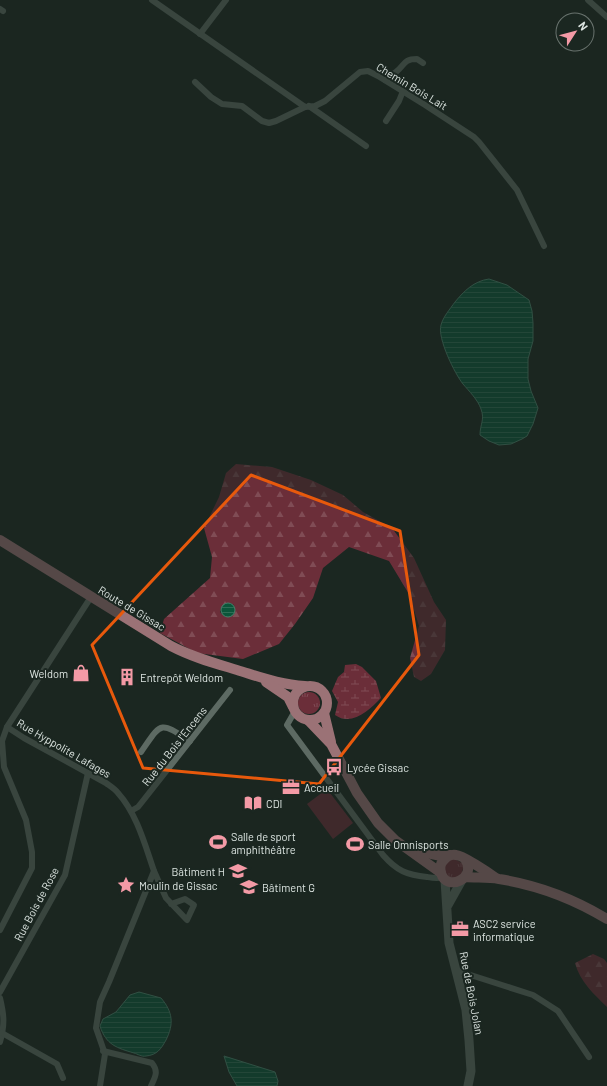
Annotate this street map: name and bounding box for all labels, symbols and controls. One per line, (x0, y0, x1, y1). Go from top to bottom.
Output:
north arrow (555, 12, 595, 52)
text: N (576, 19, 591, 33)
street label: Chemin Bois Lait (374, 60, 450, 112)
street label: Route de Gissac (96, 583, 168, 633)
shop icon: Weldom (71, 663, 91, 683)
place label: Weldom (29, 667, 68, 680)
building icon: Entrepôt Weldom (117, 667, 137, 687)
place label: Entrepôt Weldom (140, 671, 223, 684)
street label: Rue du Bois l'Encens (139, 704, 209, 788)
street label: Rue Hyppolite Lafages (15, 716, 113, 780)
bus stop icon: Lycée Gissac (324, 757, 344, 777)
place label: Lycée Gissac (347, 761, 409, 774)
office icon: Accueil (281, 777, 301, 797)
place label: Accueil (304, 781, 339, 794)
library icon: CDI (243, 793, 263, 813)
place label: CDI (266, 797, 282, 810)
place label: Salle de sport amphithéâtre (231, 830, 296, 856)
sports icon: Salle de sport amphithéâtre (208, 832, 228, 852)
sports icon: Salle Omnisports (345, 834, 365, 854)
place label: Salle Omnisports (368, 838, 449, 851)
school or university icon: Bâtiment H (228, 861, 248, 881)
street label: Rue Bois de Rose (11, 865, 61, 943)
place label: Bâtiment H (172, 865, 225, 878)
place icon: Moulin de Gissac (116, 875, 136, 895)
school or university icon: Bâtiment G (239, 877, 259, 897)
place label: Moulin de Gissac (139, 879, 218, 892)
place label: Bâtiment G (262, 881, 315, 894)
place label: ASC2 service informatique (473, 917, 536, 943)
office icon: ASC2 service informatique (450, 919, 470, 939)
street label: Rue de Bois Jolan (458, 950, 486, 1036)

